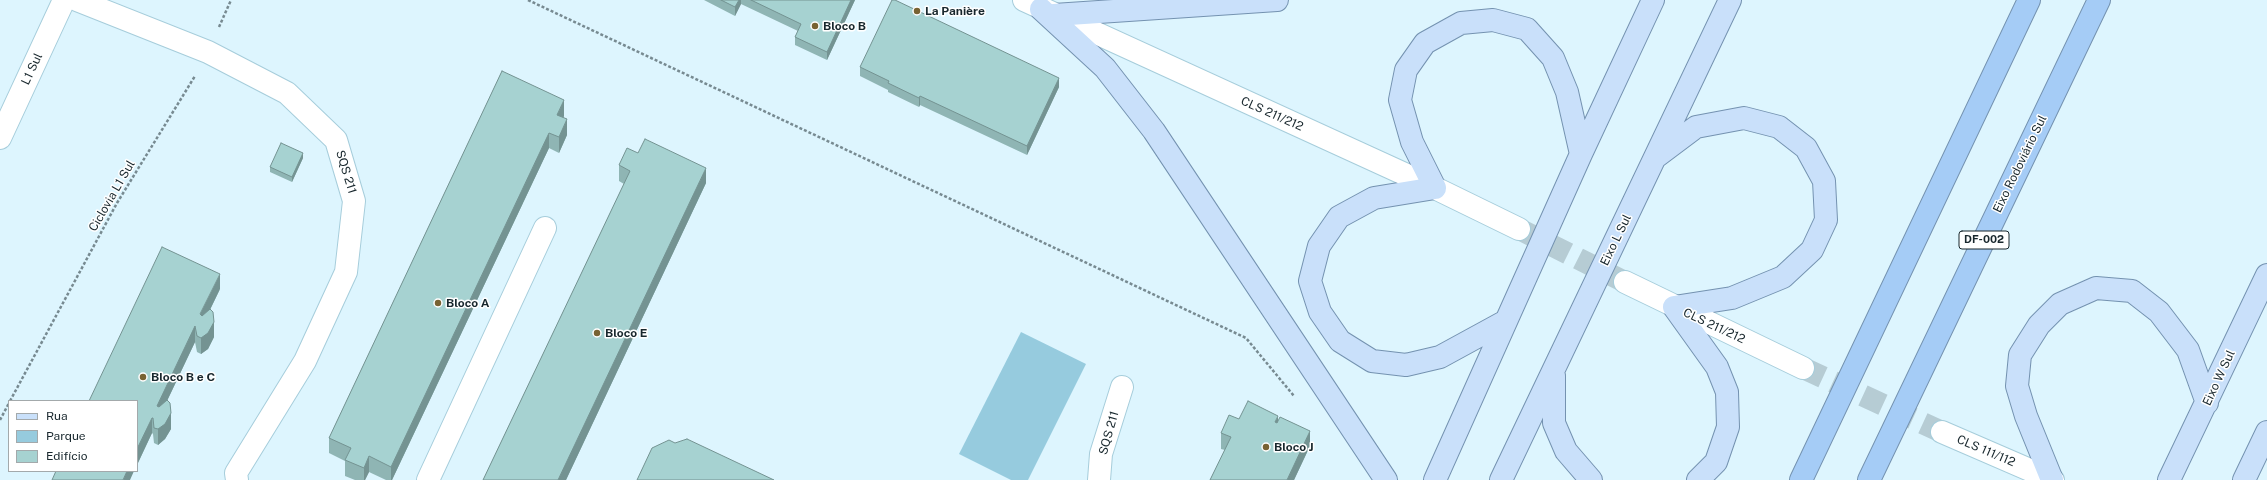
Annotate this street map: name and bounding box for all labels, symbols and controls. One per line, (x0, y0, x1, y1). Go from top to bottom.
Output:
place label: La Panière (925, 4, 985, 18)
marker: La Panière (912, 6, 922, 16)
place label: Bloco B (823, 19, 866, 33)
marker: Bloco B (810, 21, 820, 31)
street label: L1 Sul (18, 51, 46, 87)
street label: CLS 211/212 (1239, 94, 1305, 134)
street label: Eixo Rodoviário Sul (1990, 113, 2050, 215)
street label: SQS 211 (333, 149, 359, 195)
street label: Ciclovia L1 Sul (86, 158, 138, 234)
street label: Eixo L Sul (1597, 212, 1635, 268)
road number: DF-002 (1959, 231, 2009, 249)
place label: Bloco A (446, 296, 490, 310)
marker: Bloco A (433, 298, 443, 308)
street label: CLS 211/212 (1681, 305, 1747, 347)
place label: Bloco E (605, 326, 647, 340)
marker: Bloco E (592, 328, 602, 338)
street label: Eixo W Sul (2200, 348, 2238, 408)
place label: Bloco B e C (151, 370, 215, 384)
marker: Bloco B e C (138, 372, 148, 382)
legend (8, 400, 138, 472)
text: Rua (46, 409, 68, 423)
street label: SQS 211 (1096, 410, 1122, 456)
text: Parque (46, 429, 86, 443)
street label: CLS 111/112 (1955, 432, 2017, 470)
place label: Bloco J (1274, 440, 1314, 454)
marker: Bloco J (1261, 442, 1271, 452)
text: Edifício (46, 449, 87, 463)

